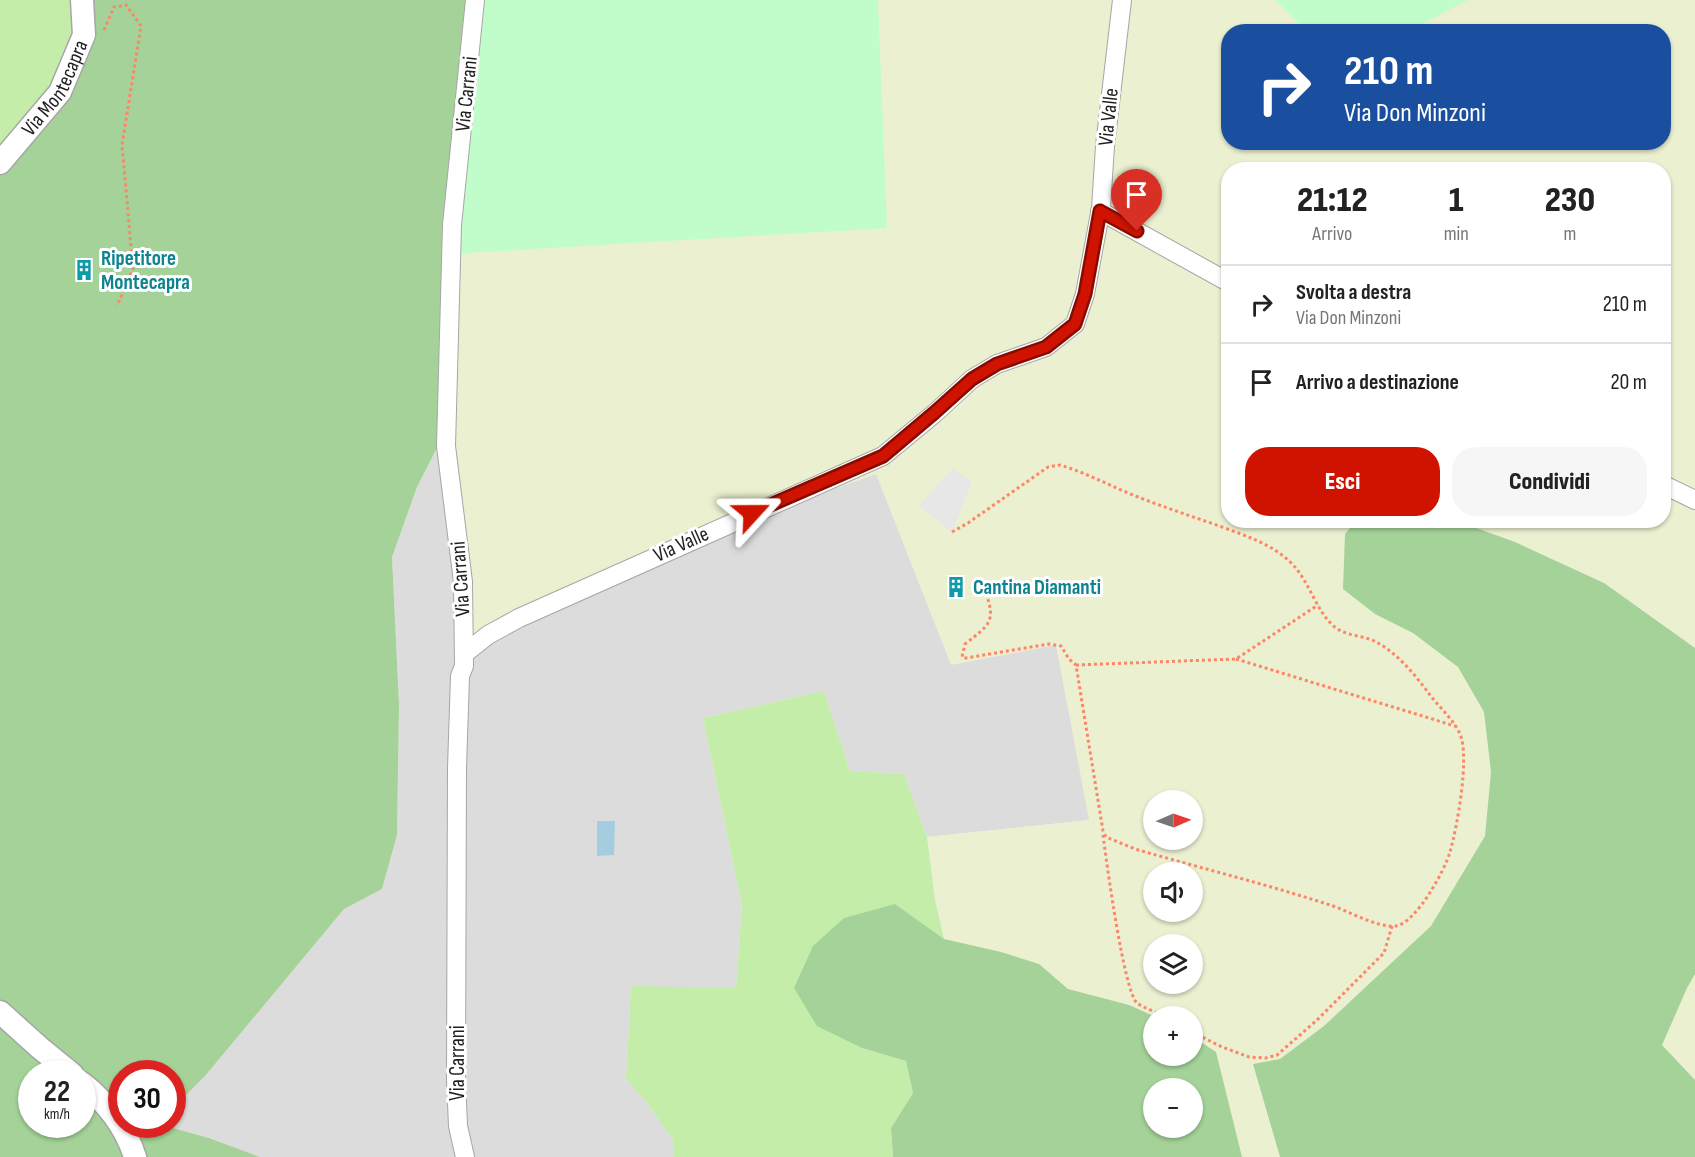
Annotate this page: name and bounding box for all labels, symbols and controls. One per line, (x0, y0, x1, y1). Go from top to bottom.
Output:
street label: Via Montecapra (16, 36, 93, 141)
text: 210 m (1344, 46, 1433, 97)
icon: right (1245, 48, 1323, 126)
street label: Via Carrani (450, 55, 483, 133)
street label: Via Valle (1093, 87, 1124, 147)
text: Via Don Minzoni (1344, 97, 1486, 129)
pin (1111, 169, 1162, 231)
icon: arrive (1120, 178, 1153, 211)
text: 21:12 (1297, 179, 1368, 222)
text: 1 (1449, 179, 1464, 222)
text: 230 (1545, 179, 1595, 222)
text: Arrivo (1312, 222, 1352, 246)
text: min (1444, 222, 1469, 246)
text: m (1563, 222, 1576, 246)
place label: Ripetitore Montecapra (101, 246, 190, 295)
building icon: Ripetitore Montecapra (72, 258, 96, 282)
text: Svolta a destra (1296, 279, 1411, 306)
icon: right (1245, 288, 1278, 321)
text: 210 m (1603, 291, 1647, 318)
text: Via Don Minzoni (1296, 306, 1401, 330)
icon: arrive (1245, 366, 1278, 399)
text: Arrivo a destinazione (1296, 369, 1459, 396)
text: 20 m (1611, 369, 1647, 396)
button: Esci (1245, 447, 1440, 516)
button: Condividi (1452, 447, 1647, 516)
position arrow (720, 481, 784, 545)
street label: Via Valle (650, 521, 713, 568)
street label: Via Carrani (445, 540, 476, 617)
building icon: Cantina Diamanti (944, 575, 968, 599)
place label: Cantina Diamanti (973, 575, 1101, 600)
north arrow (1143, 790, 1203, 850)
map controls (1143, 790, 1203, 1138)
button: sound (1143, 862, 1203, 922)
button: layers (1143, 934, 1203, 994)
button: + (1143, 1006, 1203, 1066)
street label: Via Carrani (445, 1025, 470, 1101)
speed limit sign: 30 (108, 1060, 186, 1138)
text: 22 (44, 1074, 70, 1110)
button: − (1143, 1078, 1203, 1138)
text: km/h (44, 1105, 70, 1124)

